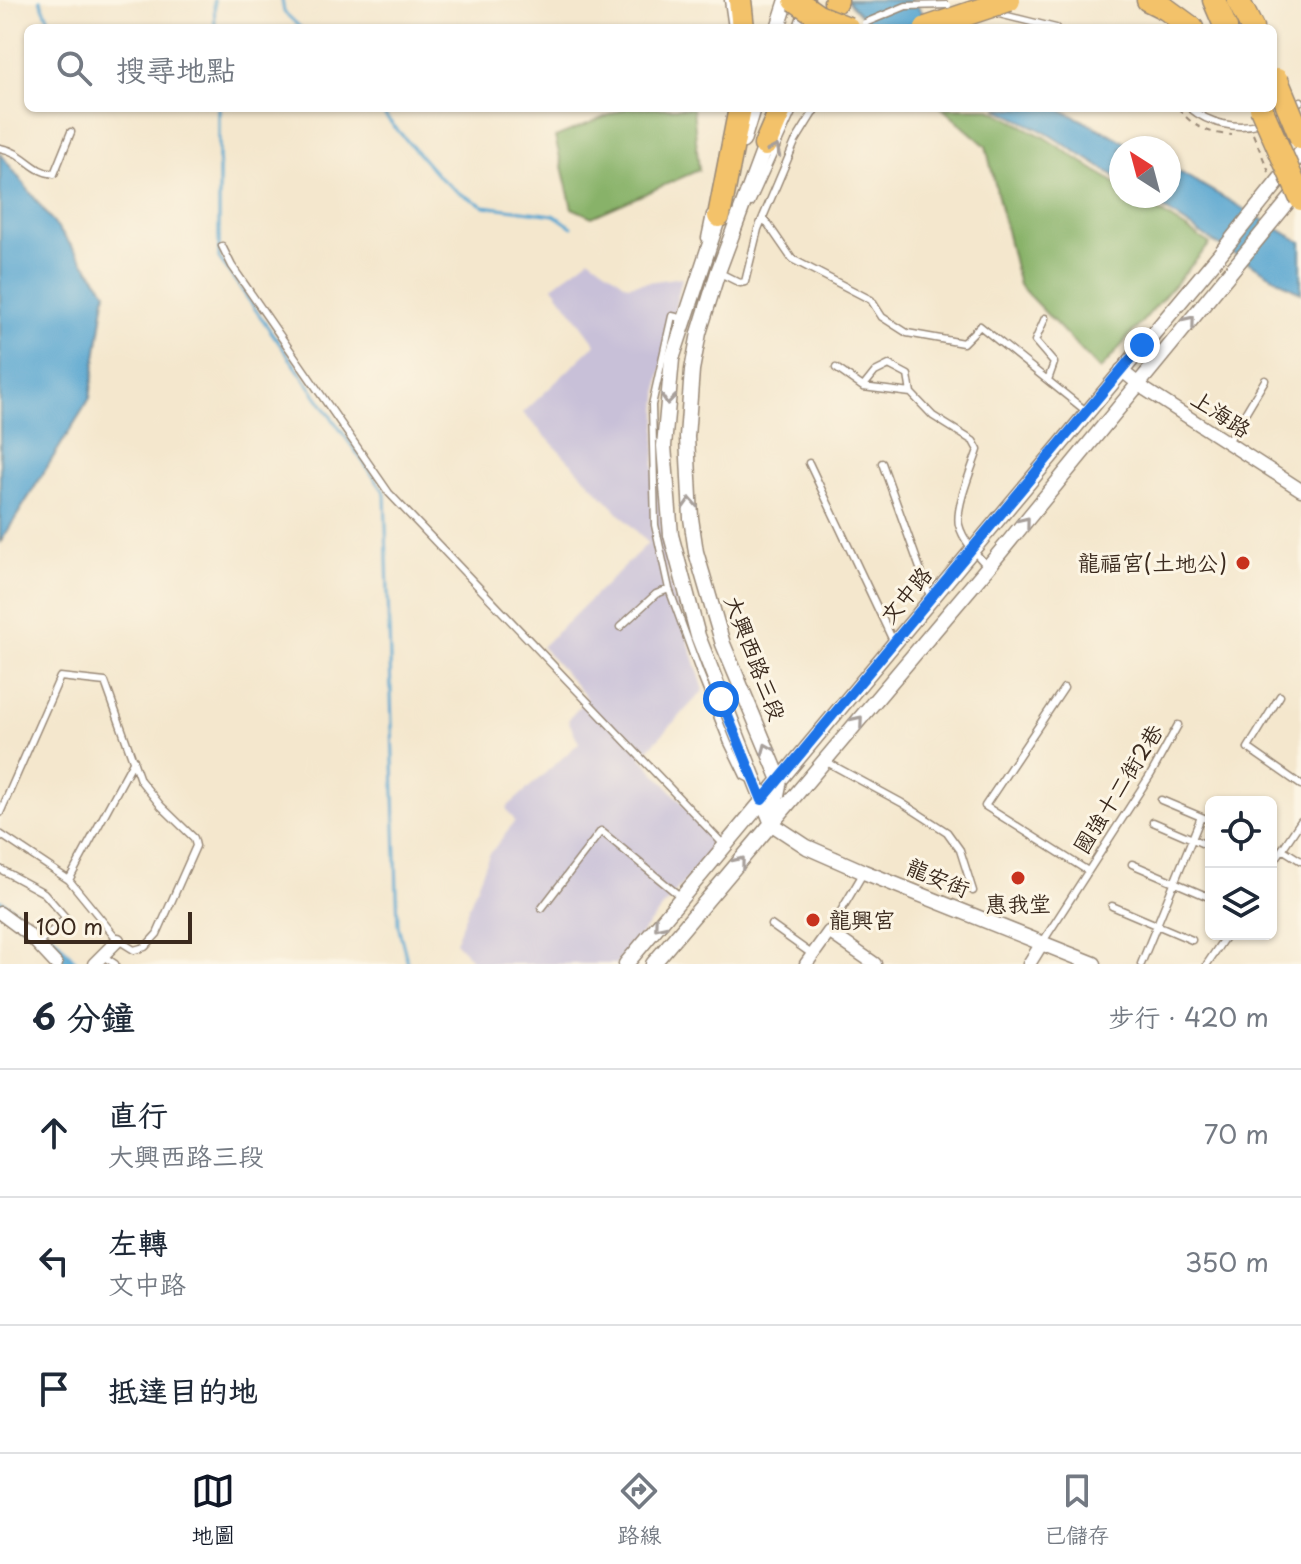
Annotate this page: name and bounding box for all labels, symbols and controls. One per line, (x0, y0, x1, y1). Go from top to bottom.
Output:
search box (24, 24, 1277, 112)
icon: search (52, 46, 96, 90)
text: 搜尋地點 (116, 46, 236, 91)
north arrow (1109, 136, 1181, 208)
one-way arrow (765, 144, 781, 159)
one-way arrow (1180, 316, 1195, 331)
route end (1124, 327, 1160, 363)
street label: 上海路 (1185, 381, 1258, 445)
one-way arrow (660, 393, 677, 406)
one-way arrow (682, 496, 699, 509)
one-way arrow (1015, 517, 1030, 531)
place label: 龍福宮(土地公) (1078, 545, 1227, 578)
marker: 龍福宮(土地公) (1234, 554, 1252, 572)
street label: 文中路 (871, 558, 939, 630)
street label: 大興西路三段 (717, 590, 795, 725)
route start (703, 681, 739, 717)
one-way arrow (848, 716, 863, 731)
street label: 國強十二街2巷 (1064, 717, 1170, 860)
one-way arrow (761, 743, 777, 758)
map controls (1205, 796, 1277, 940)
button: locate (1205, 796, 1277, 868)
street label: 龍安街 (902, 849, 975, 904)
one-way arrow (730, 856, 745, 871)
button: layers (1205, 868, 1277, 940)
marker: 惠我堂 (1009, 869, 1027, 887)
place label: 惠我堂 (985, 886, 1051, 919)
place label: 龍興宮 (829, 902, 895, 935)
scale bar (24, 908, 192, 944)
text: 100 m (36, 909, 103, 942)
marker: 龍興宮 (804, 911, 822, 929)
one-way arrow (654, 916, 669, 930)
text: 6 分鐘 (32, 990, 135, 1042)
text: 步行 · 420 m (1108, 997, 1269, 1036)
text: 直行 (108, 1091, 168, 1136)
icon: ahead (32, 1111, 76, 1155)
text: 70 m (1204, 1114, 1269, 1153)
text: 大興西路三段 (108, 1136, 264, 1175)
text: 左轉 (108, 1219, 168, 1264)
icon: left (32, 1239, 76, 1283)
text: 350 m (1185, 1242, 1269, 1281)
text: 文中路 (108, 1264, 186, 1303)
icon: arrive (32, 1367, 76, 1411)
text: 抵達目的地 (108, 1367, 258, 1412)
tab: 地圖 (191, 1469, 235, 1550)
tab: 路線 (617, 1469, 662, 1550)
tab: 已儲存 (1044, 1469, 1110, 1550)

